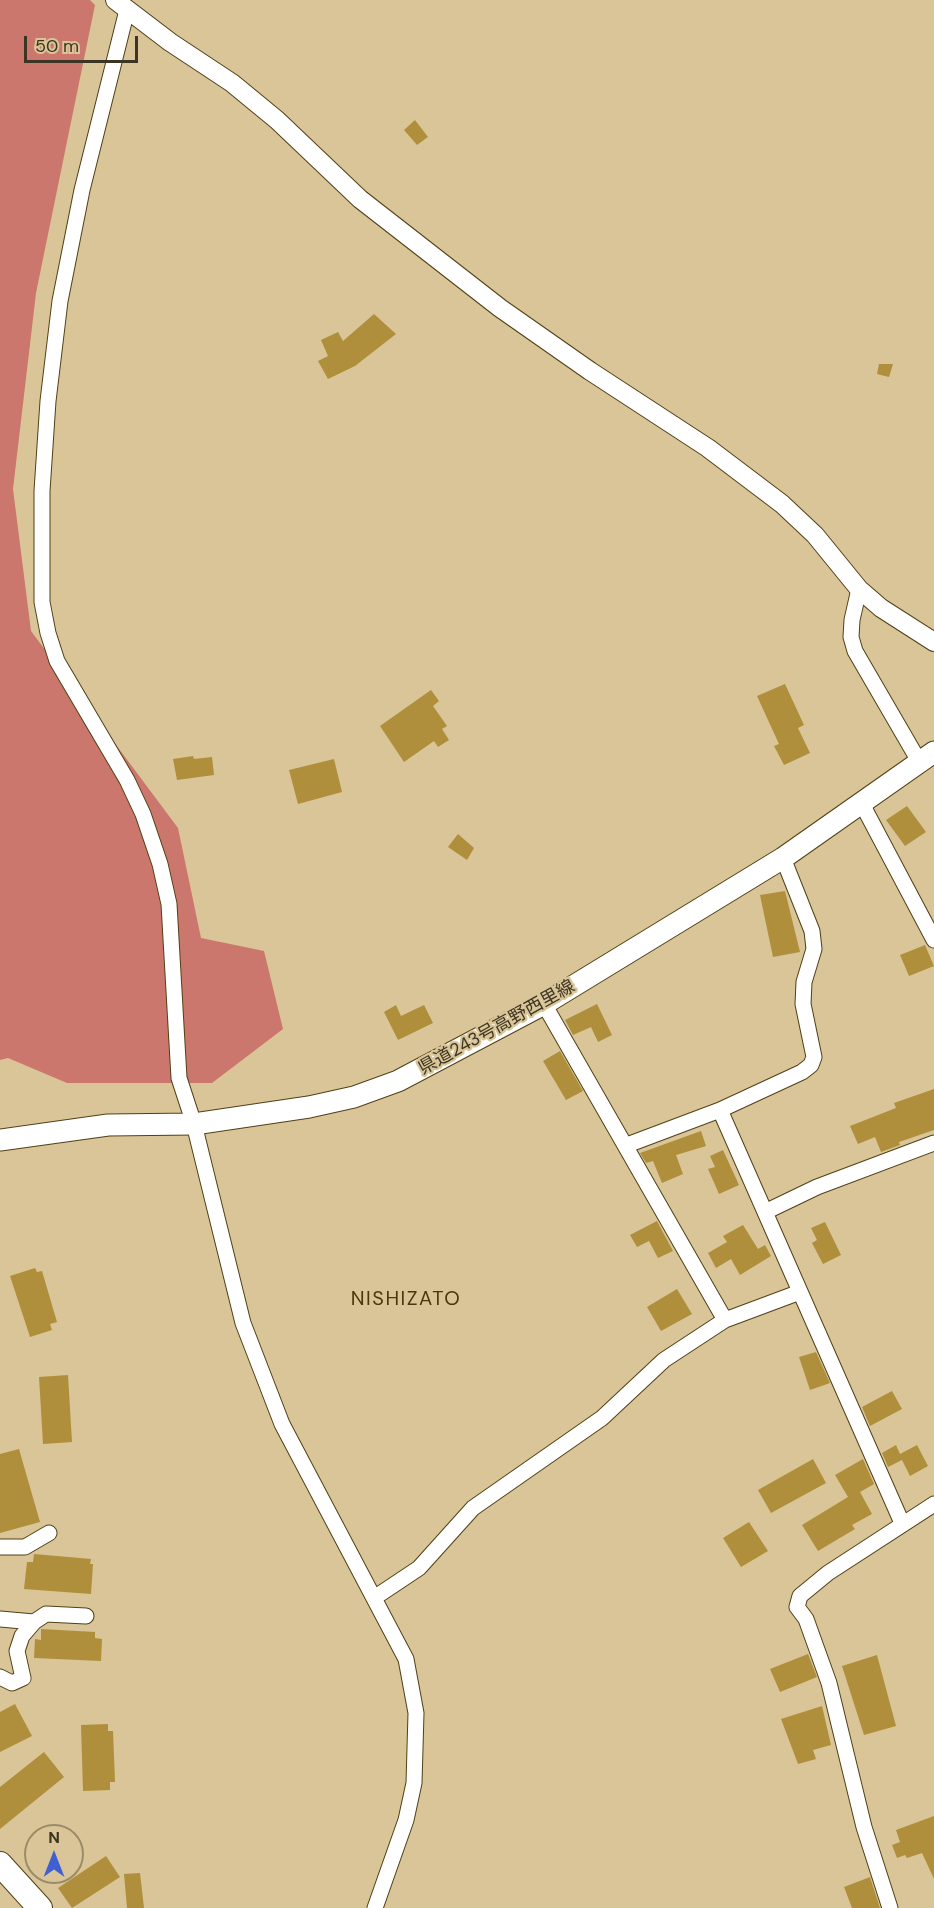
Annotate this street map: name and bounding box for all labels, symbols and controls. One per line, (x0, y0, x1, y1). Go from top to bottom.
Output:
scale bar (27, 24, 141, 62)
text: 50 m (35, 34, 79, 58)
street label: 県道243号高野西里線 (415, 976, 579, 1080)
district label: NISHIZATO (351, 1288, 461, 1312)
north arrow (24, 1824, 84, 1884)
text: N (48, 1827, 60, 1848)

